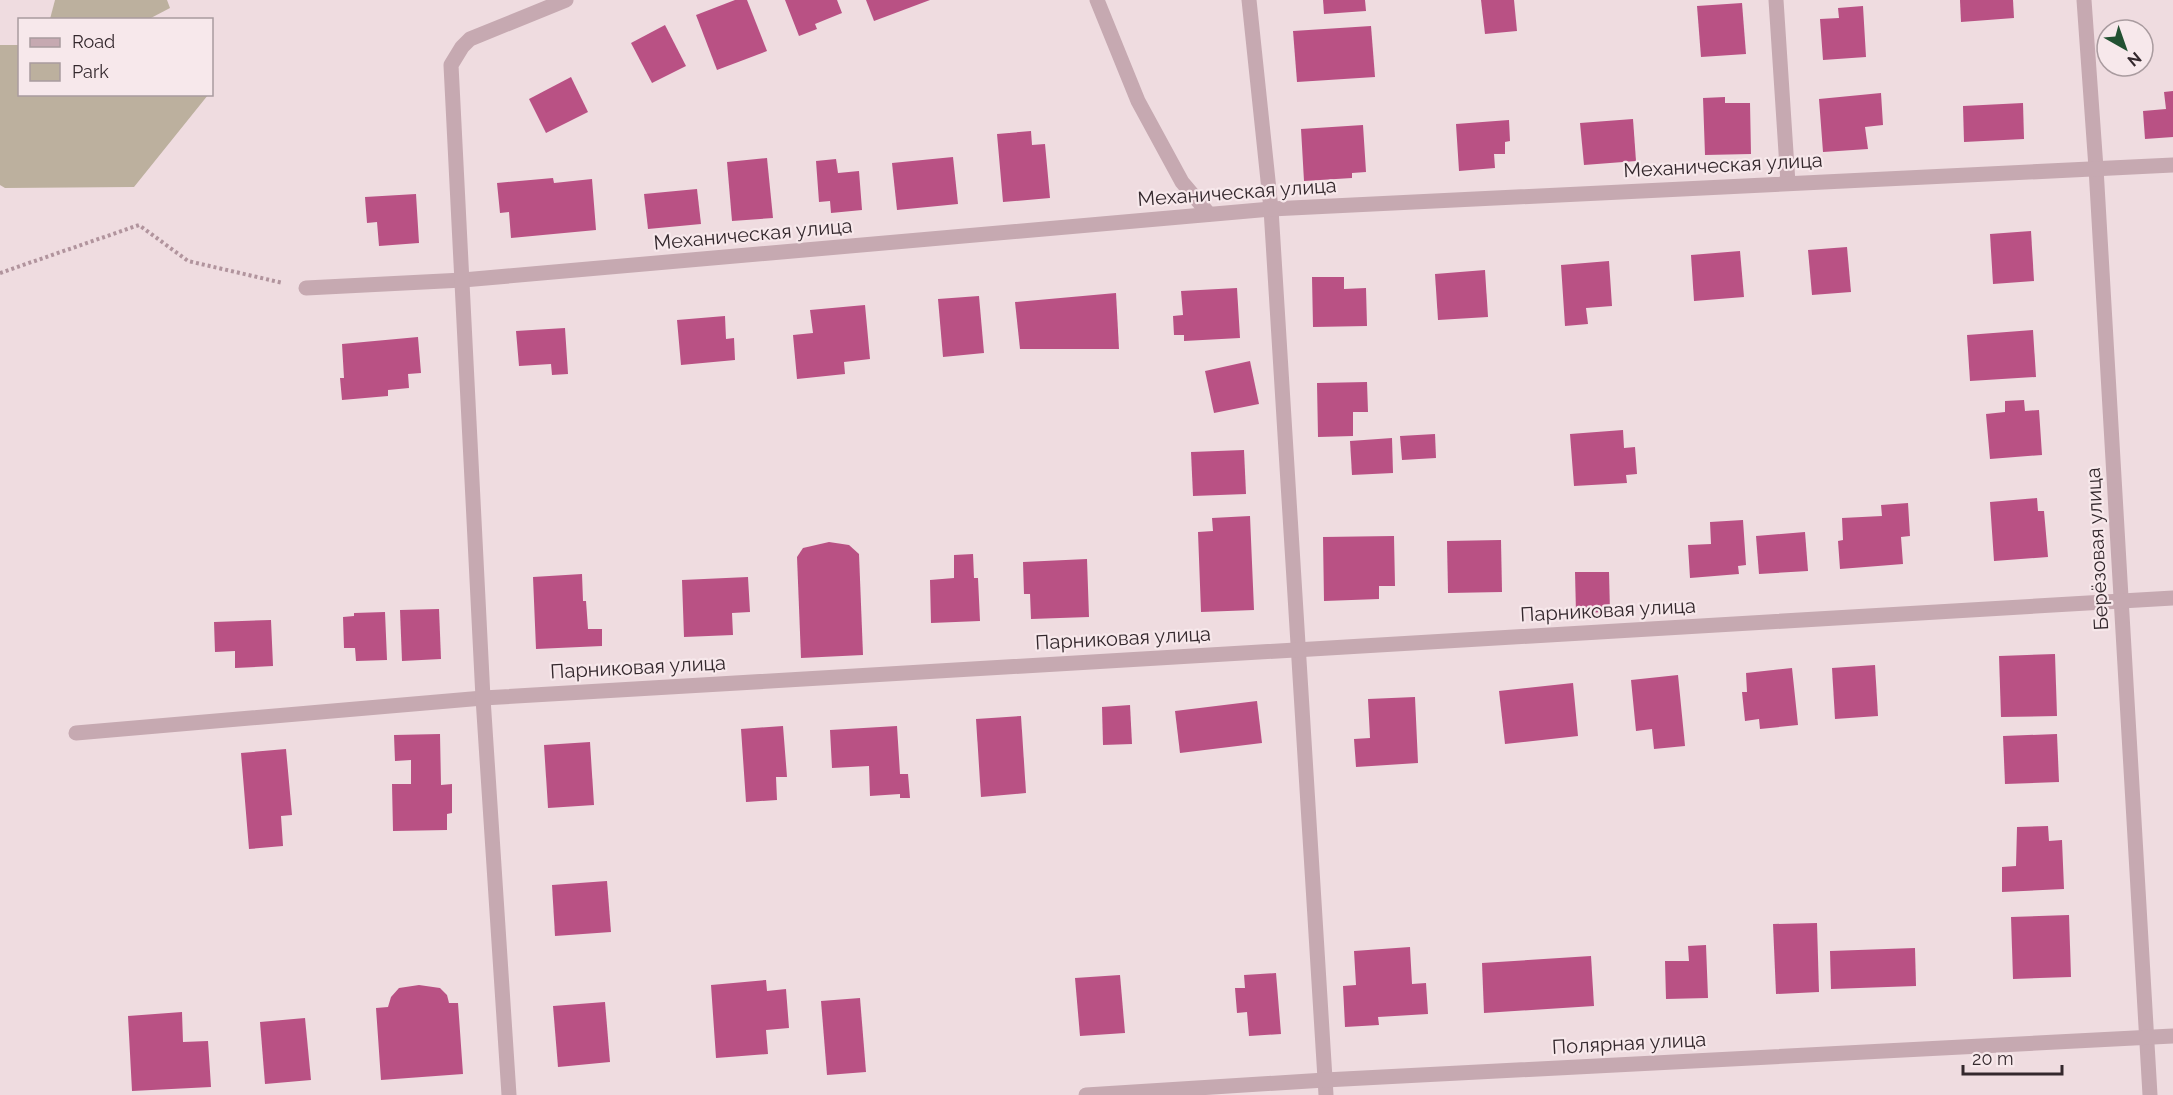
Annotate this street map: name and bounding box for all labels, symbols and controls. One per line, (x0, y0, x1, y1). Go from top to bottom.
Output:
legend (18, 18, 213, 96)
north arrow (2095, 18, 2155, 78)
text: Road (72, 31, 115, 52)
text: N (2124, 48, 2145, 70)
text: Park (72, 61, 109, 82)
street label: Механическая улица (1623, 148, 1823, 182)
street label: Механическая улица (1137, 173, 1337, 211)
street label: Механическая улица (653, 213, 853, 255)
street label: Берёзовая улица (2081, 467, 2113, 631)
street label: Парниковая улица (1520, 593, 1696, 627)
street label: Парниковая улица (1035, 621, 1211, 655)
street label: Парниковая улица (550, 650, 726, 684)
street label: Полярная улица (1551, 1027, 1707, 1059)
scale bar (1963, 1038, 2062, 1076)
text: 20 m (1972, 1048, 2014, 1069)

